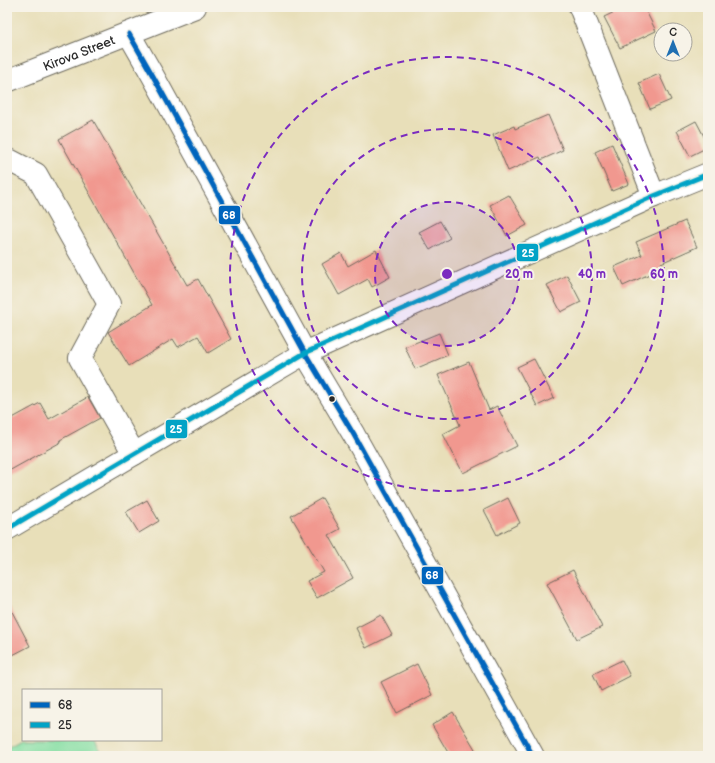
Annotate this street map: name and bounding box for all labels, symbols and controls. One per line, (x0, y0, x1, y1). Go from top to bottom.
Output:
north arrow (653, 22, 693, 62)
text: С (669, 26, 677, 39)
street label: Kirova Street (41, 32, 117, 75)
line badge: 68 (218, 205, 241, 225)
text: 68 (222, 209, 236, 222)
line badge: 25 (516, 243, 539, 262)
text: 25 (522, 247, 535, 260)
centre of rings (440, 267, 454, 281)
text: 20 m (505, 267, 533, 282)
text: 40 m (578, 267, 606, 282)
text: 60 m (650, 267, 678, 282)
unlabelled marker (327, 394, 337, 404)
line badge: 25 (165, 419, 188, 439)
text: 25 (170, 423, 183, 436)
line badge: 68 (421, 566, 444, 585)
text: 68 (425, 569, 439, 582)
legend (22, 689, 162, 741)
text: 68 (58, 698, 72, 713)
text: 25 (58, 718, 72, 733)

